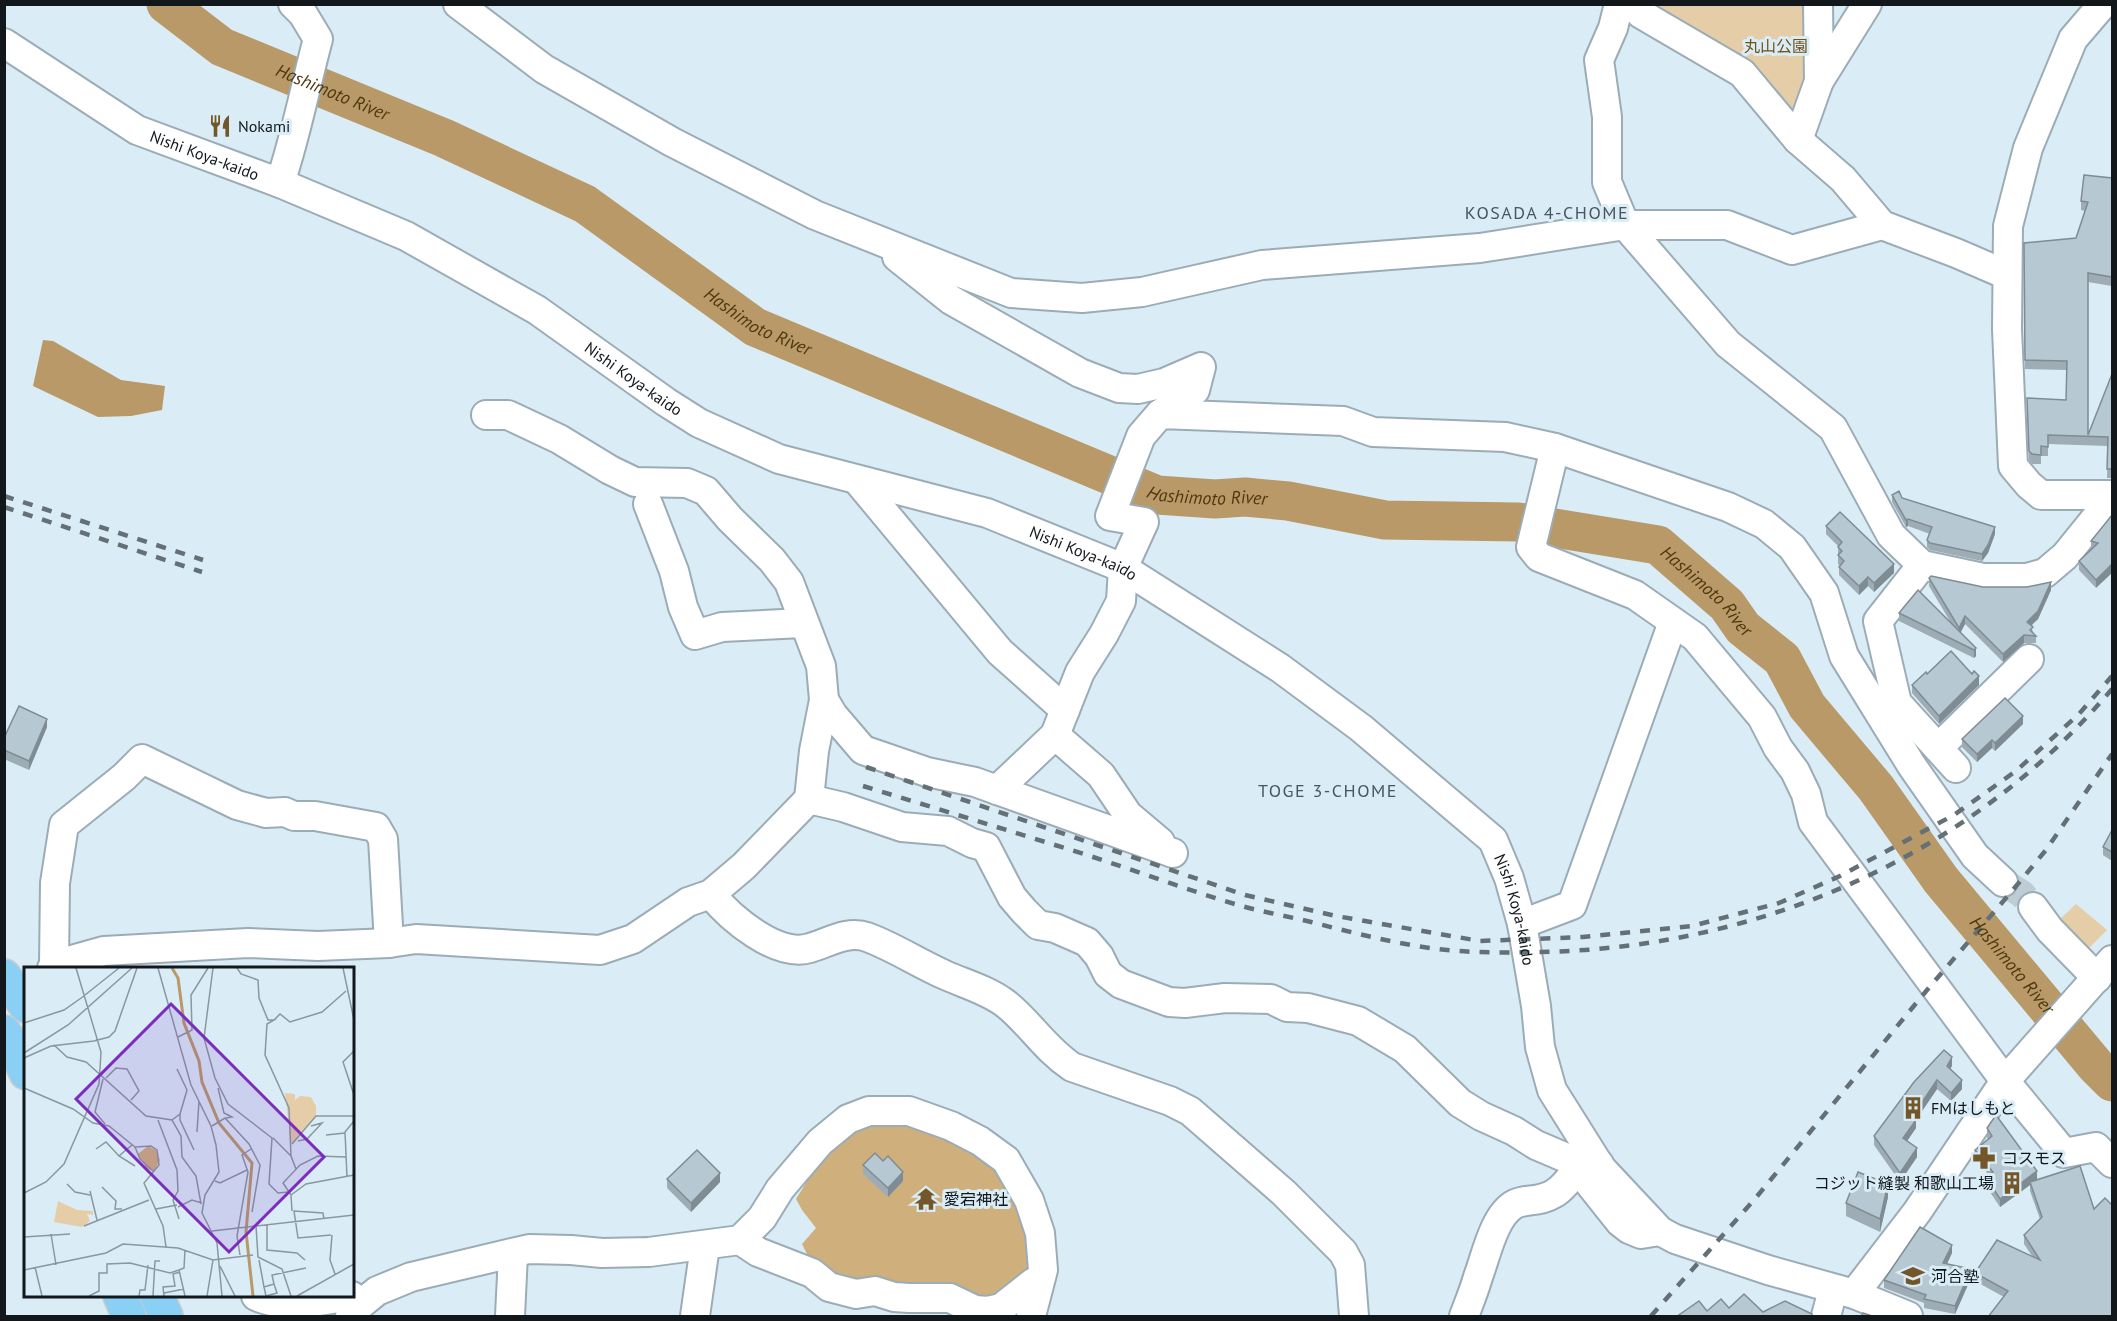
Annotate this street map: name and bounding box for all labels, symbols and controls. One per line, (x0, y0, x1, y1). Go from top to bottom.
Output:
park label: 丸山公園 (1744, 36, 1808, 56)
water label: Hashimoto River (273, 58, 394, 126)
restaurant icon: Nokami (207, 113, 233, 139)
place label: Nokami (238, 116, 290, 136)
street label: Nishi Koya-kaido (147, 126, 262, 184)
district label: KOSADA 4-CHOME (1465, 201, 1629, 224)
water label: Hashimoto River (700, 282, 816, 361)
street label: Nishi Koya-kaido (581, 337, 686, 420)
water label: Hashimoto River (1144, 480, 1269, 510)
street label: Nishi Koya-kaido (1027, 521, 1141, 584)
water label: Hashimoto River (1656, 541, 1757, 642)
district label: TOGE 3-CHOME (1258, 779, 1398, 802)
street label: Nishi Koya-kaido (1490, 851, 1539, 967)
water label: Hashimoto River (1965, 911, 2060, 1019)
inset map (24, 967, 354, 1297)
building icon: FMはしもと (1900, 1095, 1926, 1121)
place label: FMはしもと (1931, 1098, 2016, 1118)
pharmacy icon: コスモス (1971, 1145, 1997, 1171)
place label: コスモス (2002, 1148, 2066, 1168)
building icon: コジット縫製 和歌山工場 (1999, 1170, 2025, 1196)
place label: コジット縫製 和歌山工場 (1814, 1173, 1994, 1193)
temple icon: 愛宕神社 (913, 1186, 939, 1212)
place label: 愛宕神社 (944, 1189, 1008, 1209)
school or university icon: 河合塾 (1900, 1263, 1926, 1289)
place label: 河合塾 (1931, 1266, 1979, 1286)

